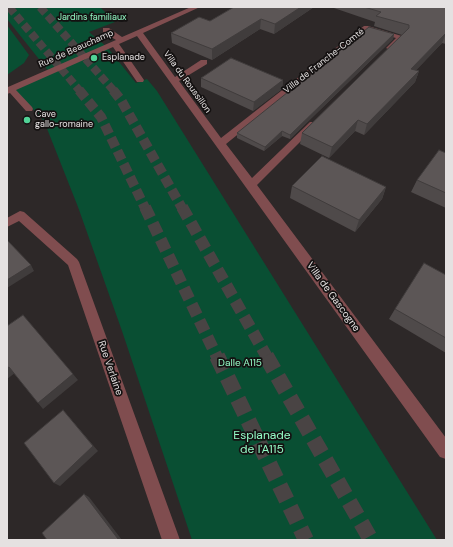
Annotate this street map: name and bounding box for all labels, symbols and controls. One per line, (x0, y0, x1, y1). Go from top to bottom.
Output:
park label: Jardins familiaux (57, 13, 127, 23)
street label: Villa de Franche-Comté (281, 26, 367, 96)
street label: Rue de Beauchamp (37, 28, 115, 70)
street label: Villa du Roussillon (161, 49, 213, 115)
marker: Esplanade (89, 53, 99, 63)
place label: Esplanade (102, 53, 145, 63)
place label: Cave gallo-romaine (35, 110, 93, 131)
marker: Cave gallo-romaine (22, 115, 32, 125)
street label: Villa de Gascogne (304, 260, 362, 334)
street label: Rue Verlaine (95, 339, 125, 397)
park label: Dalle A115 (218, 357, 262, 369)
park label: Esplanade de l'A115 (233, 429, 291, 457)

